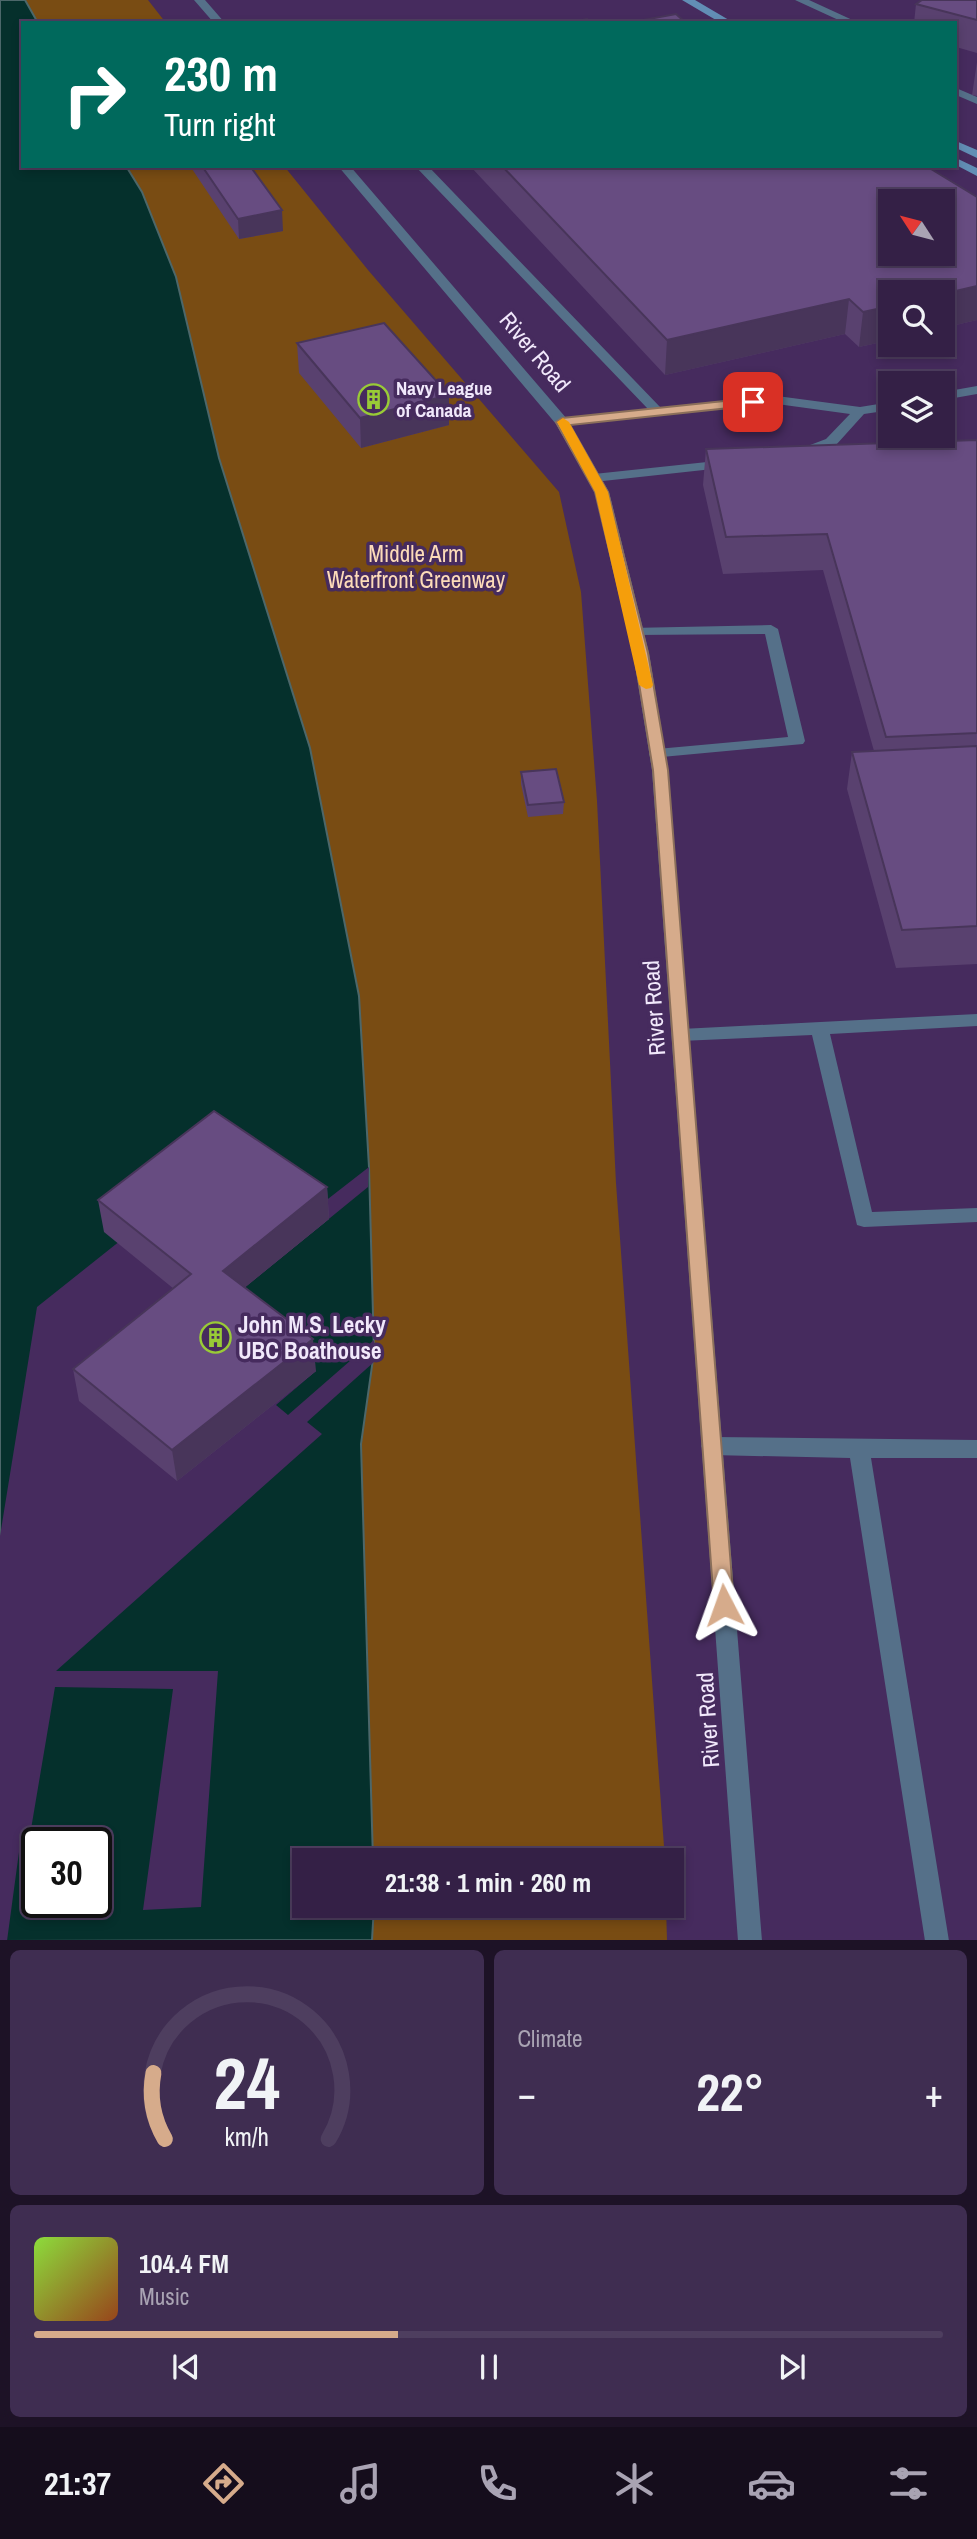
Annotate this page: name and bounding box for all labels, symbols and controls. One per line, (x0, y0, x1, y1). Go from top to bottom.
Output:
text: 230 m (164, 40, 278, 106)
icon: right (49, 49, 140, 140)
text: Turn right (164, 103, 276, 146)
north arrow (878, 189, 956, 266)
map controls (878, 189, 955, 448)
button: search (878, 280, 955, 357)
street label: River Road (493, 305, 578, 398)
button: layers (878, 371, 955, 448)
pin (723, 372, 783, 432)
place label: Navy League of Canada (396, 375, 492, 423)
building icon: Navy League of Canada (356, 382, 390, 416)
icon: arrive (734, 383, 772, 421)
park label: Middle Arm Waterfront Greenway (327, 538, 506, 595)
street label: River Road (635, 959, 672, 1057)
place label: John M.S. Lecky UBC Boathouse (238, 1309, 386, 1366)
building icon: John M.S. Lecky UBC Boathouse (198, 1321, 232, 1355)
position arrow (687, 1568, 761, 1642)
street label: River Road (689, 1671, 726, 1769)
speed limit sign: 30 (21, 1827, 112, 1918)
text: 21:38 · 1 min · 260 m (385, 1865, 591, 1900)
text: Climate (518, 2023, 582, 2054)
text: 24 (214, 2034, 280, 2132)
text: 22° (696, 2057, 764, 2127)
text: − (518, 2068, 536, 2119)
text: + (925, 2068, 943, 2119)
text: km/h (225, 2119, 269, 2153)
text: 104.4 FM (139, 2246, 229, 2281)
text: Music (139, 2281, 189, 2312)
icon: previous (167, 2348, 205, 2386)
icon: pause (470, 2348, 508, 2386)
icon: next (773, 2348, 811, 2386)
icon: directions (199, 2459, 248, 2508)
icon: music (336, 2459, 385, 2508)
icon: phone (473, 2459, 522, 2508)
icon: climate (610, 2459, 659, 2508)
icon: car (747, 2459, 796, 2508)
icon: filters (884, 2459, 933, 2508)
text: 21:37 (44, 2462, 111, 2505)

